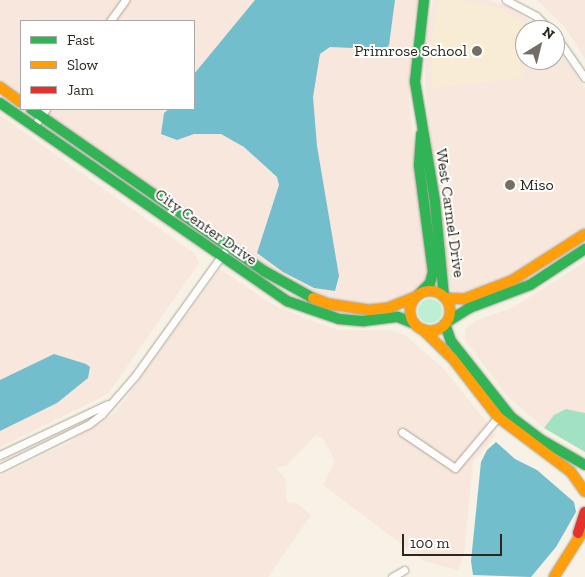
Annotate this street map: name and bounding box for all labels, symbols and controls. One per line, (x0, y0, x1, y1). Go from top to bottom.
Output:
legend (20, 20, 195, 110)
north arrow (515, 20, 565, 70)
text: N (539, 23, 558, 43)
text: Fast (67, 31, 95, 49)
place label: Primrose School (354, 41, 467, 61)
marker: Primrose School (471, 45, 483, 57)
text: Slow (67, 56, 98, 74)
text: Jam (67, 81, 94, 99)
street label: West Carmel Drive (431, 147, 469, 279)
place label: Miso (520, 175, 554, 195)
marker: Miso (504, 179, 516, 191)
street label: City Center Drive (151, 184, 261, 270)
scale bar (405, 524, 505, 556)
text: 100 m (410, 534, 449, 552)

